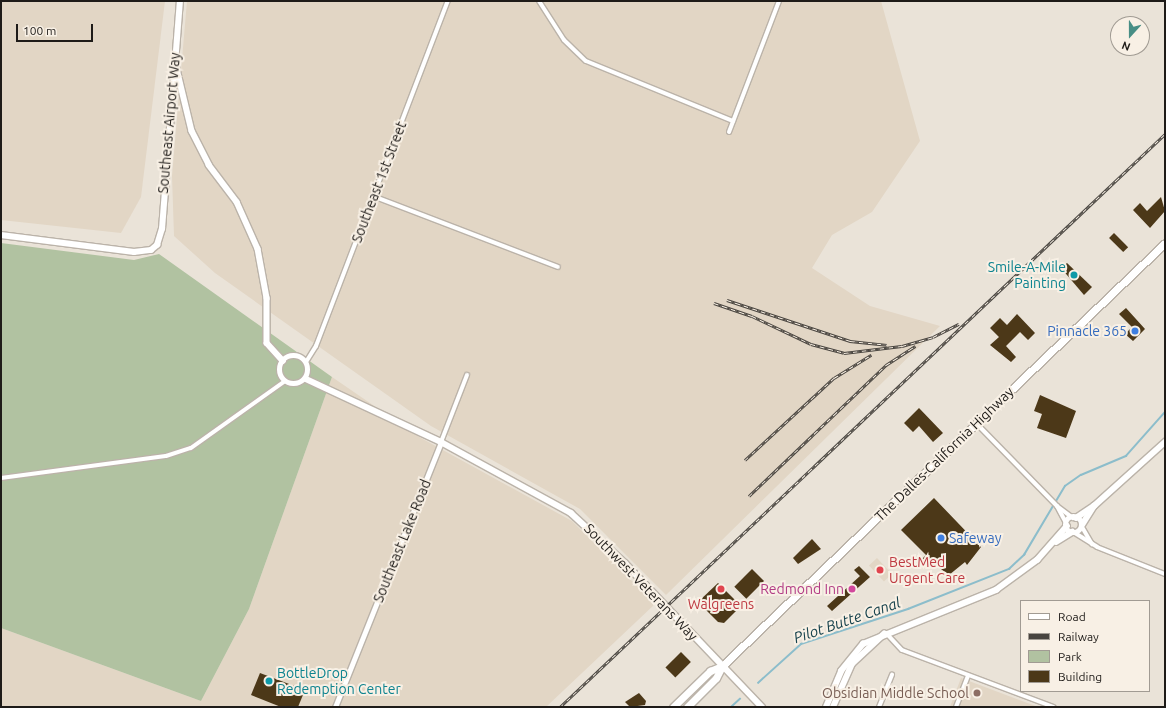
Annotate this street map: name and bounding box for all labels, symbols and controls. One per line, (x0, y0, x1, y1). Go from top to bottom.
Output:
scale bar (18, 16, 95, 42)
north arrow (1110, 16, 1150, 56)
text: 100 m (23, 24, 56, 37)
text: N (1120, 39, 1132, 53)
street label: Southeast Airport Way (154, 52, 184, 194)
street label: Southeast 1st Street (348, 119, 410, 245)
place label: Smile-A-Mile Painting (988, 259, 1066, 292)
marker: Smile-A-Mile Painting (1069, 270, 1079, 280)
place label: Pinnacle 365 (1047, 323, 1127, 339)
marker: Pinnacle 365 (1130, 326, 1140, 336)
street label: The Dalles-California Highway (871, 383, 1017, 525)
street label: Southeast Lake Road (370, 477, 434, 605)
street label: Southwest Veterans Way (581, 520, 701, 644)
place label: Safeway (949, 530, 1001, 546)
marker: Safeway (936, 533, 946, 543)
place label: BestMed Urgent Care (889, 554, 965, 586)
marker: BestMed Urgent Care (874, 564, 886, 576)
place label: Redmond Inn (760, 581, 844, 597)
marker: Walgreens (716, 584, 726, 594)
marker: Redmond Inn (847, 584, 857, 594)
water label: Pilot Butte Canal (791, 593, 903, 647)
place label: Walgreens (688, 596, 754, 612)
legend (1020, 600, 1150, 692)
text: Road (1058, 610, 1086, 623)
text: Railway (1058, 630, 1099, 643)
text: Park (1058, 650, 1082, 663)
place label: BottleDrop Redemption Center (277, 665, 401, 698)
text: Building (1058, 670, 1102, 683)
marker: BottleDrop Redemption Center (264, 676, 274, 686)
place label: Obsidian Middle School (822, 685, 969, 701)
marker: Obsidian Middle School (972, 688, 982, 698)

